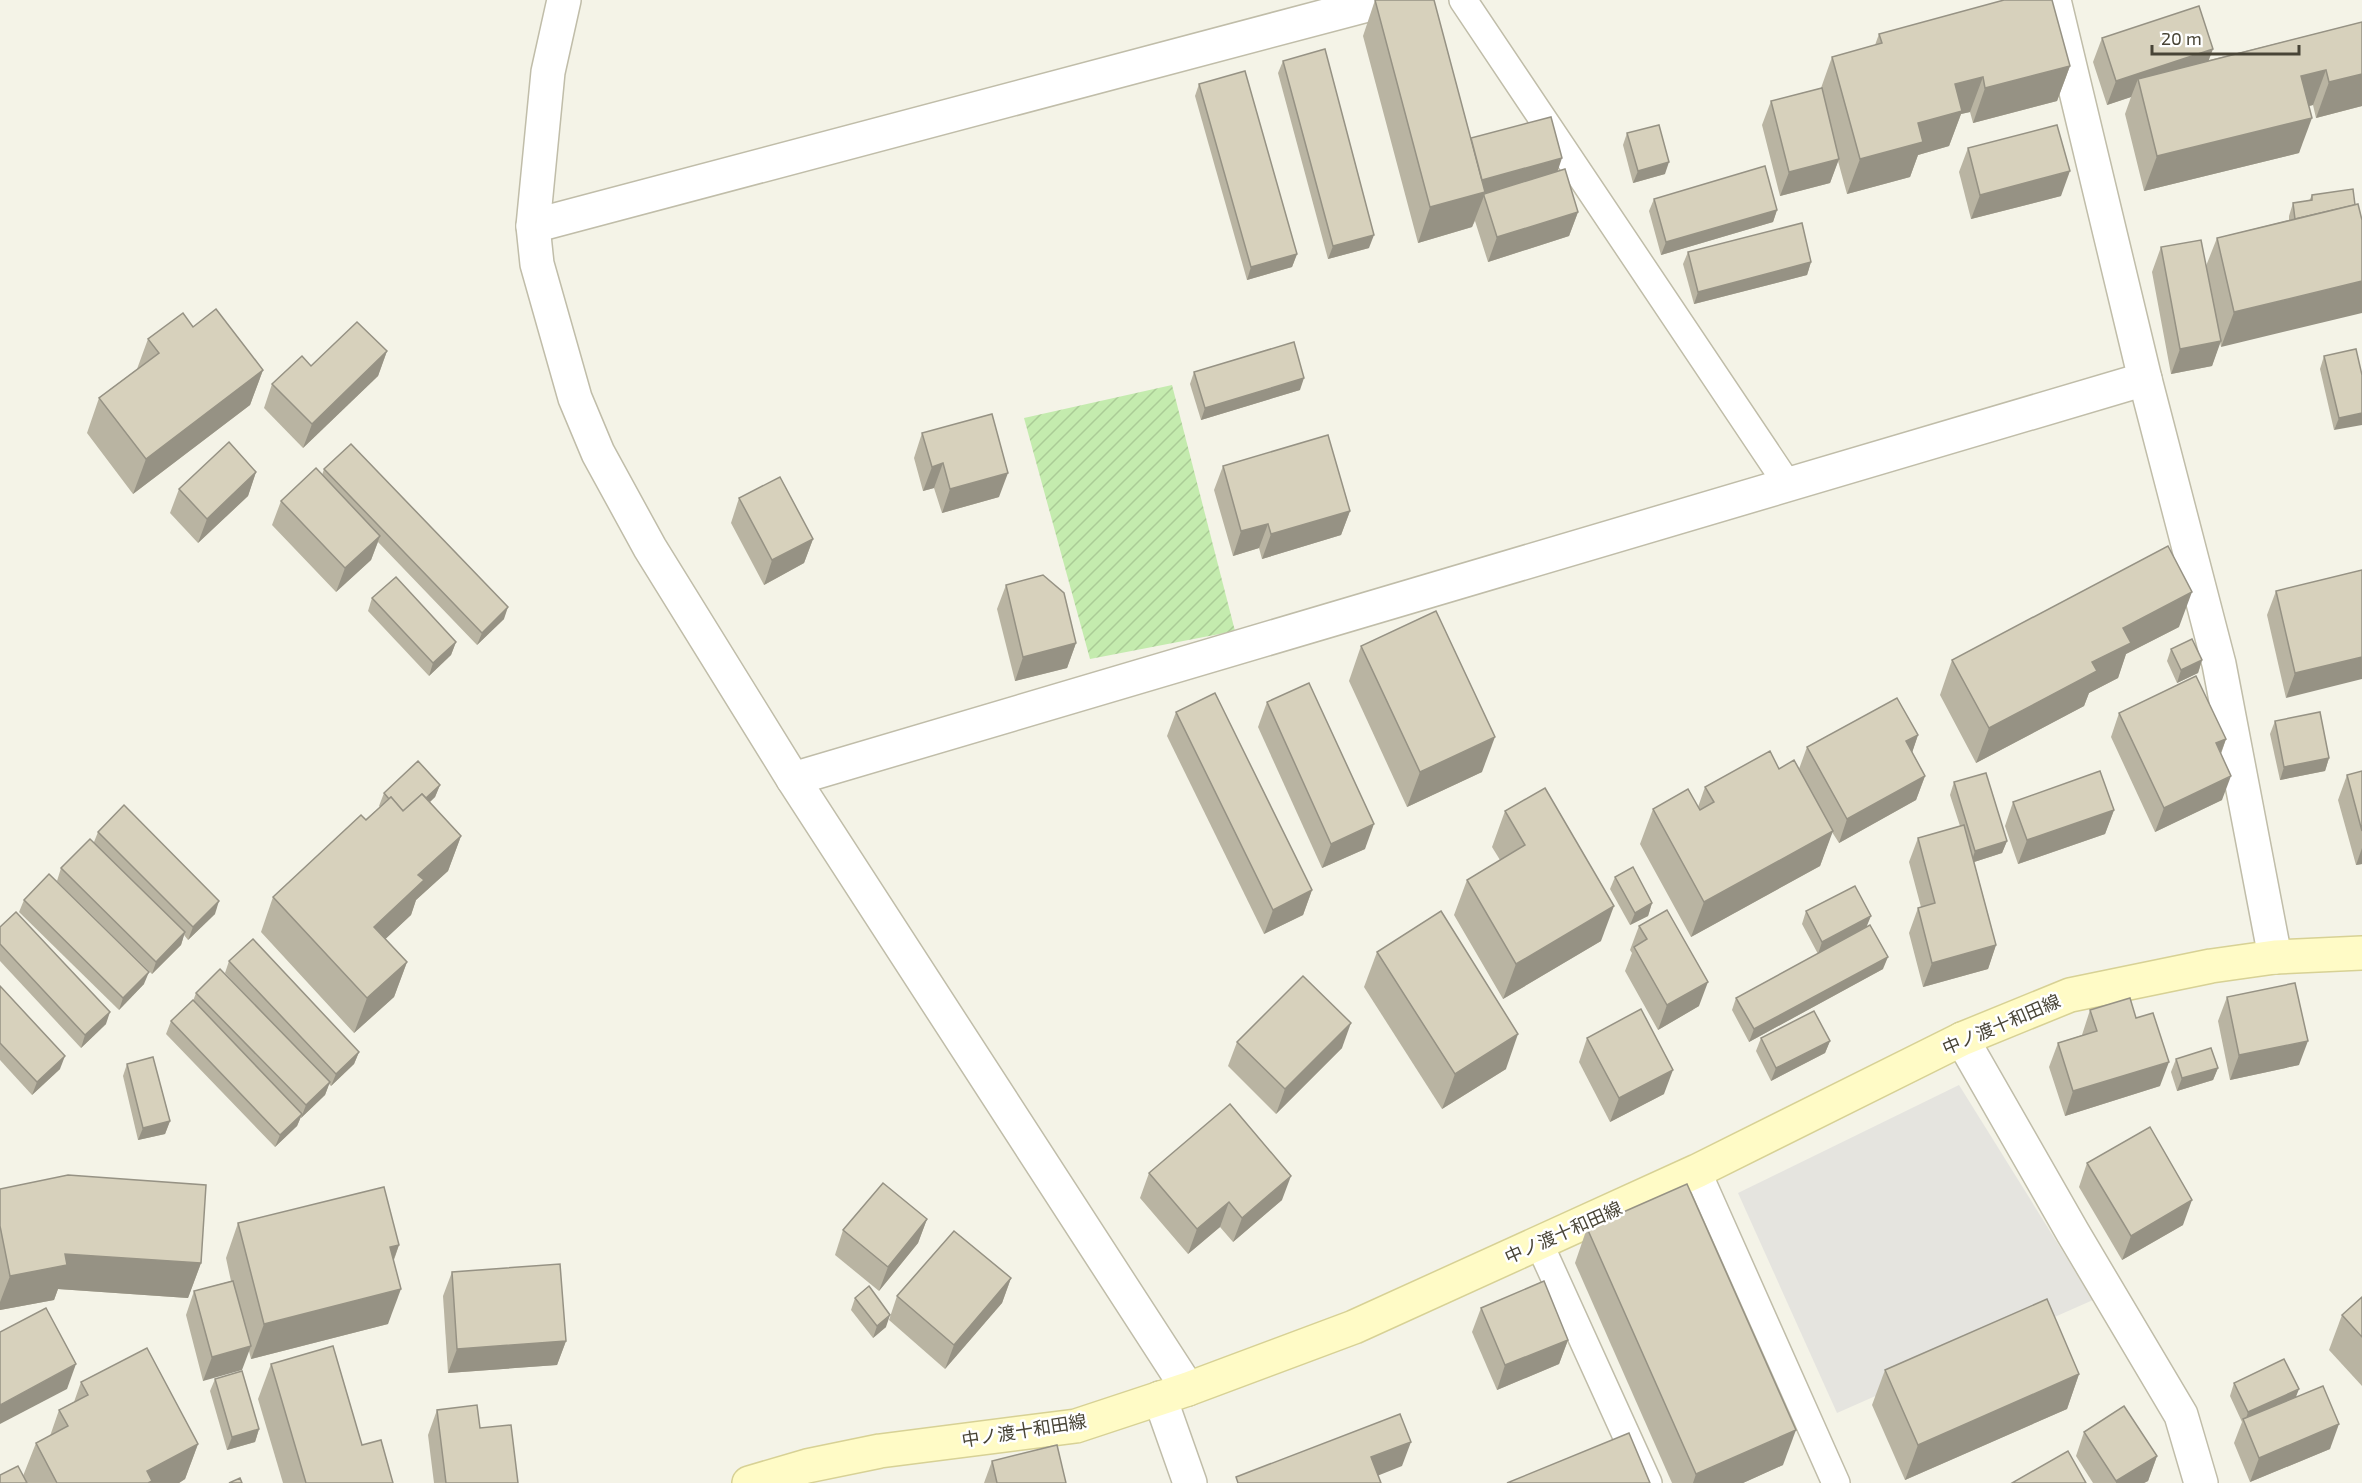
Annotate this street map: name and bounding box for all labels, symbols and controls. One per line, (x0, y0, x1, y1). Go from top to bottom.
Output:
scale bar (2152, 18, 2299, 56)
text: 20 m (2161, 27, 2202, 49)
street label: 中ノ渡十和田線 (1939, 989, 2063, 1059)
street label: 中ノ渡十和田線 (1501, 1196, 1625, 1268)
street label: 中ノ渡十和田線 (960, 1409, 1088, 1451)

